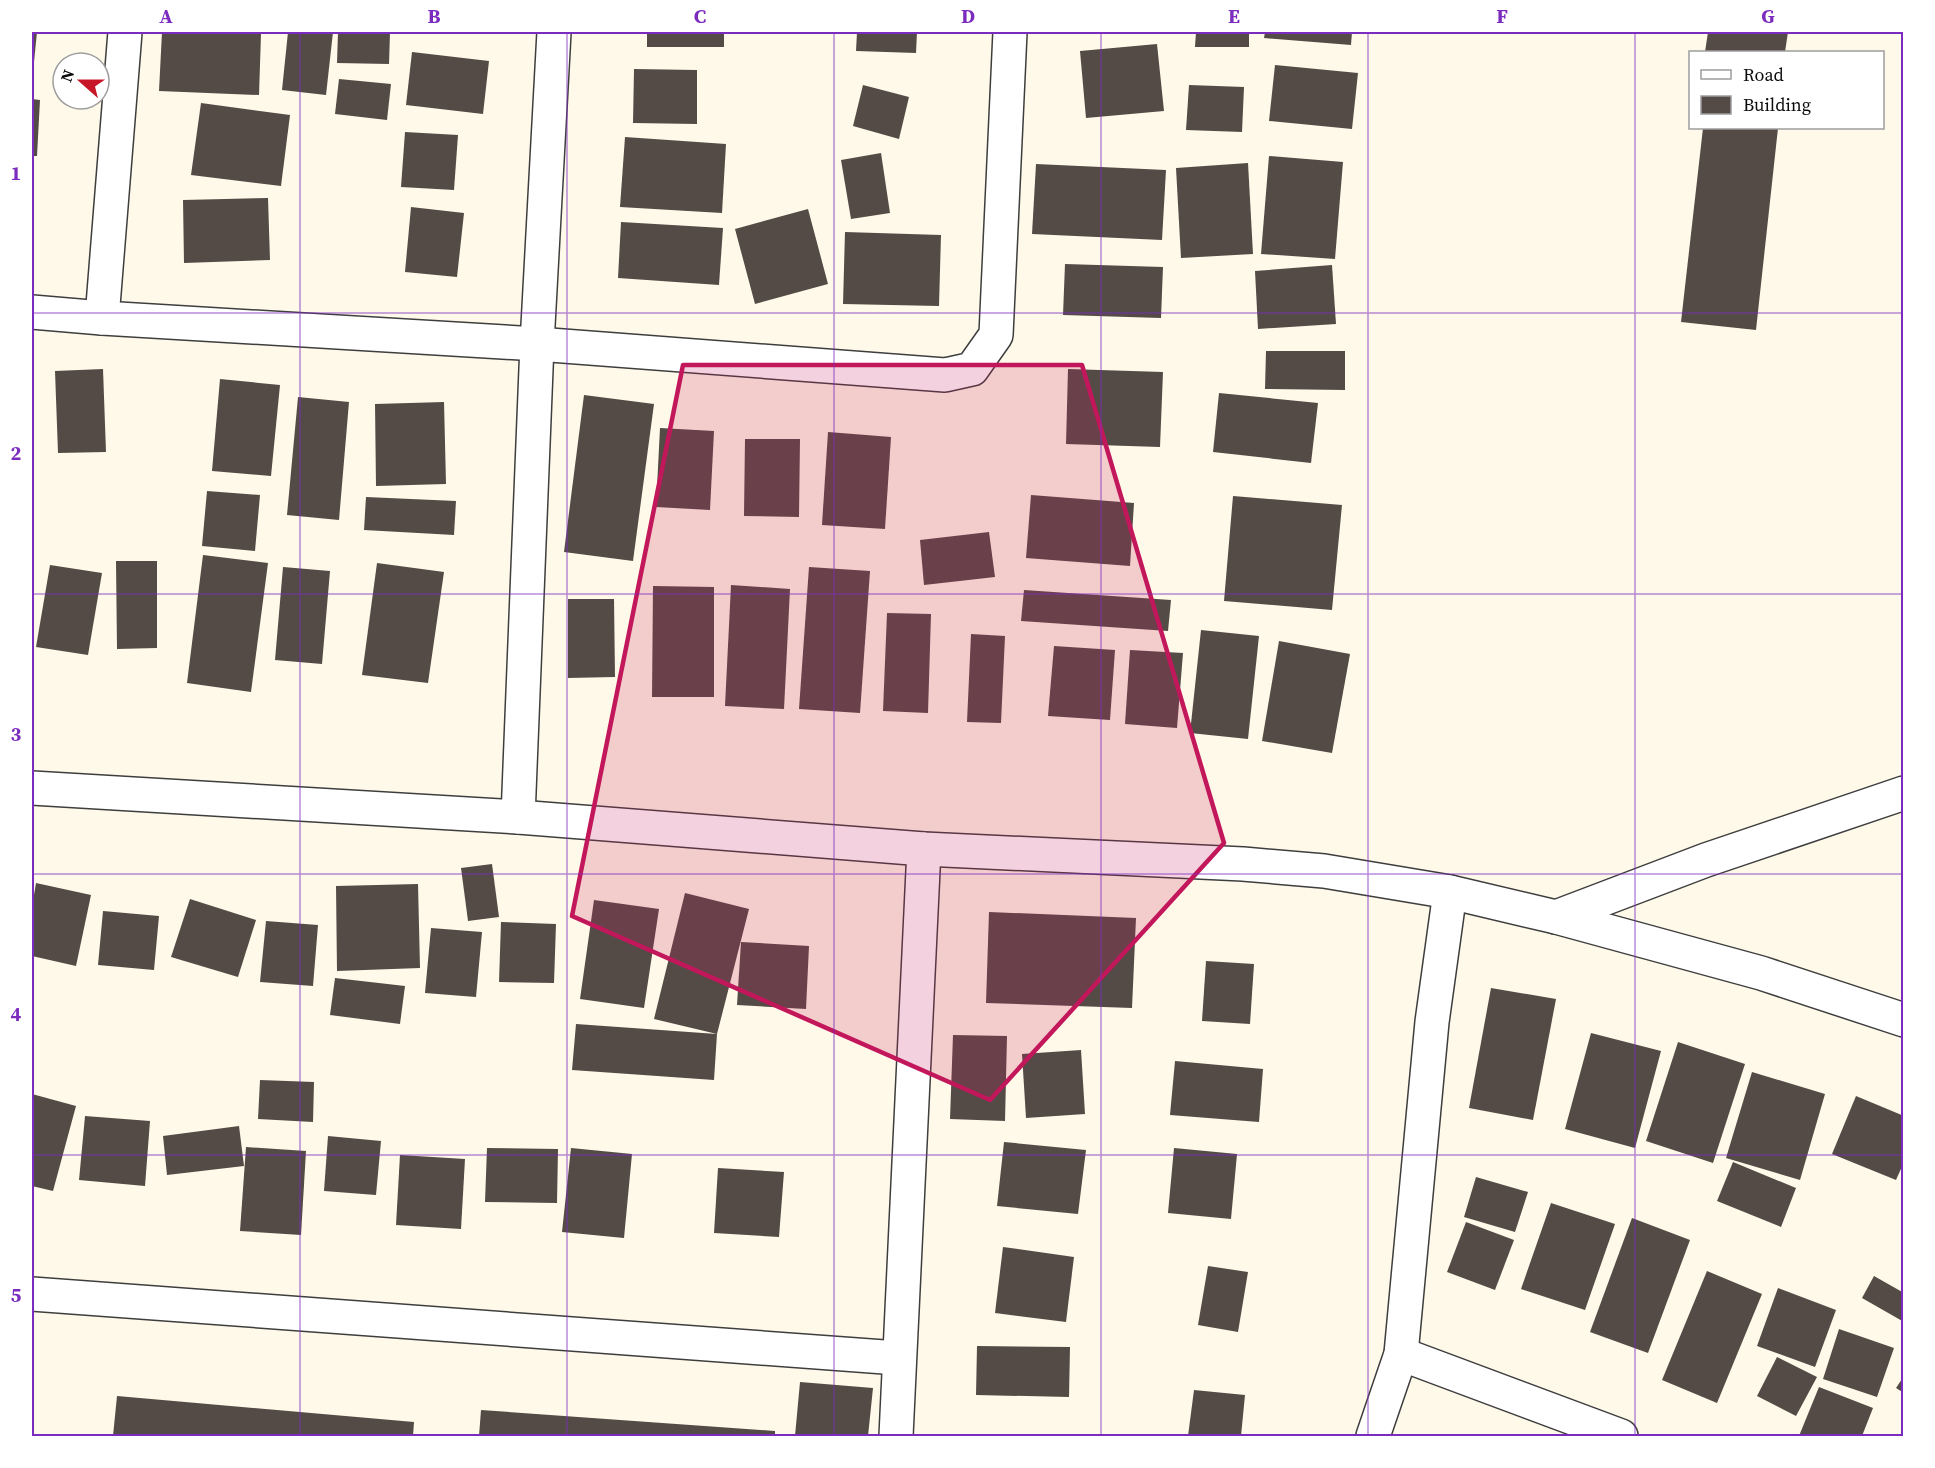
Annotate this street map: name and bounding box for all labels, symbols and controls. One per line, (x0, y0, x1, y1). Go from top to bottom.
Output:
text: A (159, 2, 173, 30)
text: B (427, 2, 441, 30)
text: C (694, 2, 706, 30)
text: D (961, 2, 975, 30)
text: E (1228, 2, 1240, 30)
text: F (1496, 2, 1508, 30)
text: G (1761, 2, 1775, 30)
north arrow (51, 51, 111, 111)
legend (1689, 51, 1884, 129)
text: Road (1743, 62, 1784, 87)
text: N (55, 66, 79, 85)
text: Building (1743, 92, 1811, 117)
text: 1 (11, 159, 21, 187)
text: 2 (11, 439, 22, 467)
text: 3 (11, 720, 22, 748)
text: 4 (11, 1000, 22, 1028)
text: 5 (11, 1281, 22, 1309)

